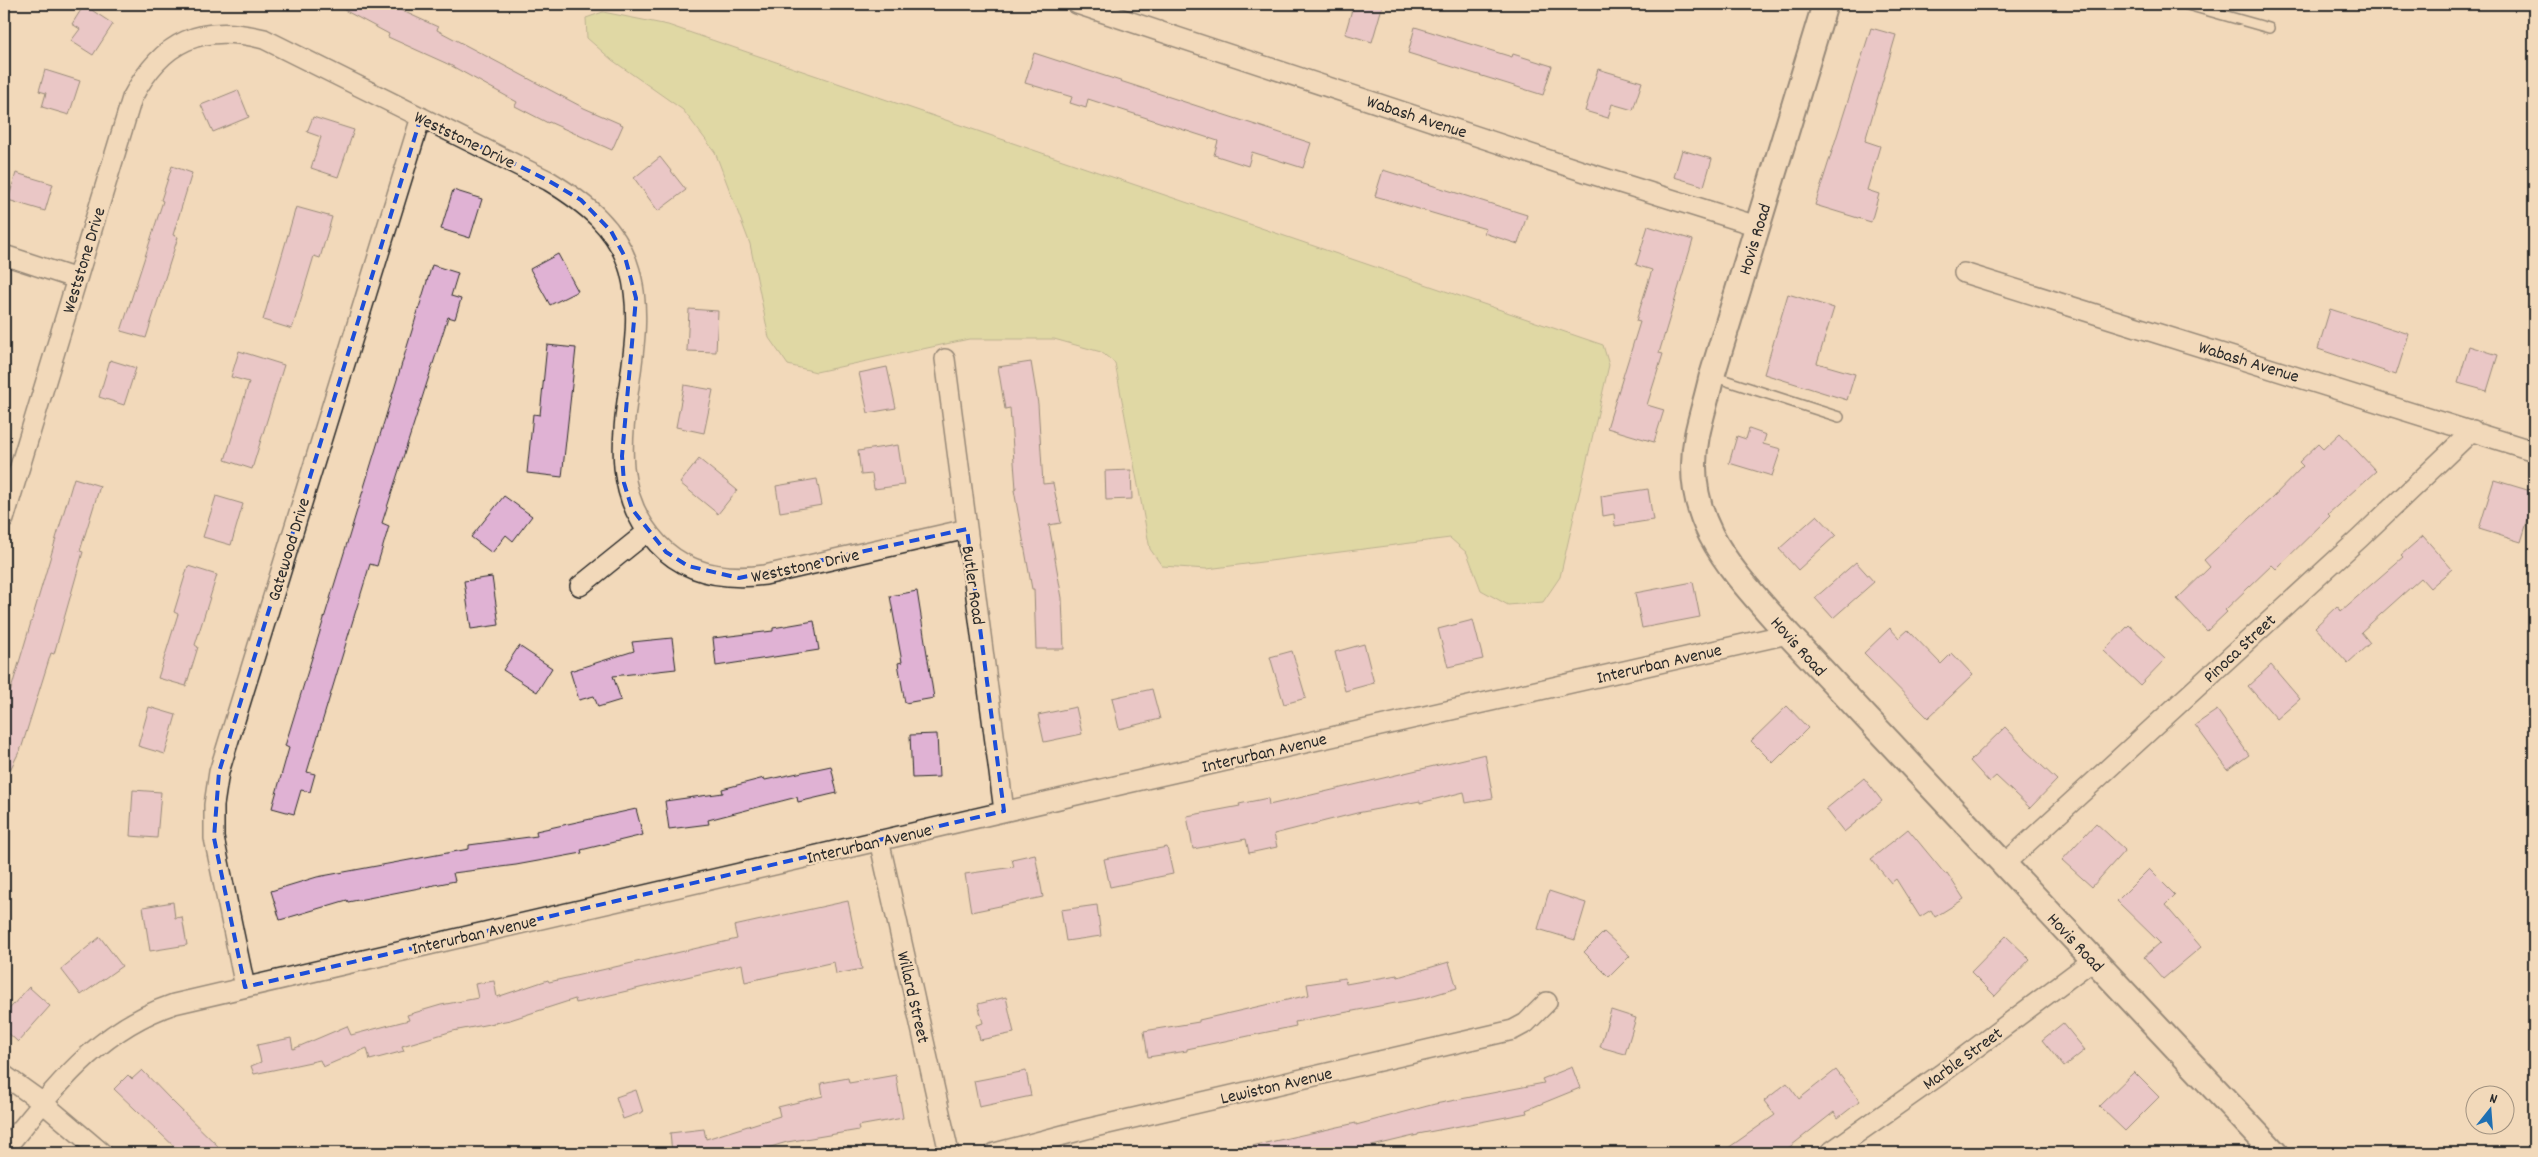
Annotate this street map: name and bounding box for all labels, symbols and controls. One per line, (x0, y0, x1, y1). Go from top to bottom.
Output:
street label: Wabash Avenue (1363, 90, 1470, 146)
street label: Weststone Drive (409, 106, 519, 177)
street label: Hovis Road (1734, 201, 1779, 278)
street label: Weststone Drive (57, 205, 113, 317)
street label: Wabash Avenue (2195, 336, 2302, 391)
street label: Gatewood Drive (263, 495, 318, 605)
street label: Weststone Drive (749, 544, 862, 591)
street label: Butler Road (954, 544, 989, 627)
street label: Pinoca Street (2199, 609, 2283, 690)
street label: Hovis Road (1763, 612, 1831, 683)
street label: Interurban Avenue (1595, 639, 1725, 692)
street label: Interurban Avenue (1200, 728, 1330, 781)
street label: Interurban Avenue (805, 819, 935, 872)
street label: Hovis Road (2040, 908, 2108, 979)
street label: Interurban Avenue (410, 910, 540, 963)
street label: Willard Street (889, 949, 934, 1046)
street label: Marble Street (1918, 1022, 2009, 1098)
street label: Lewiston Avenue (1218, 1062, 1335, 1112)
north arrow (2466, 1084, 2516, 1134)
text: N (2487, 1089, 2500, 1110)

